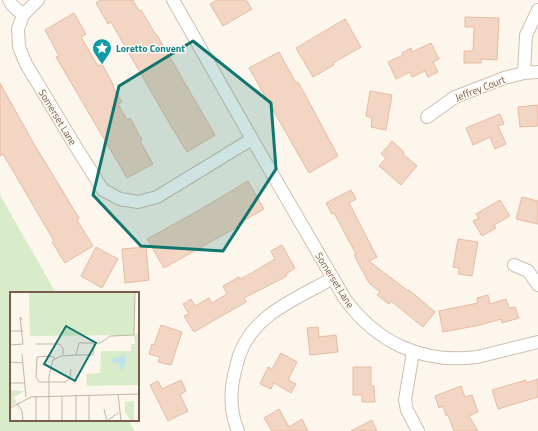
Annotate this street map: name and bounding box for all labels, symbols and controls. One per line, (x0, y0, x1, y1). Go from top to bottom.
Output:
place icon: Loretto Convent (91, 37, 113, 65)
place label: Loretto Convent (116, 41, 185, 56)
street label: Jeffrey Court (453, 72, 508, 105)
street label: Somerset Lane (35, 86, 80, 148)
street label: Somerset Lane (311, 250, 358, 311)
inset map (10, 292, 139, 421)

